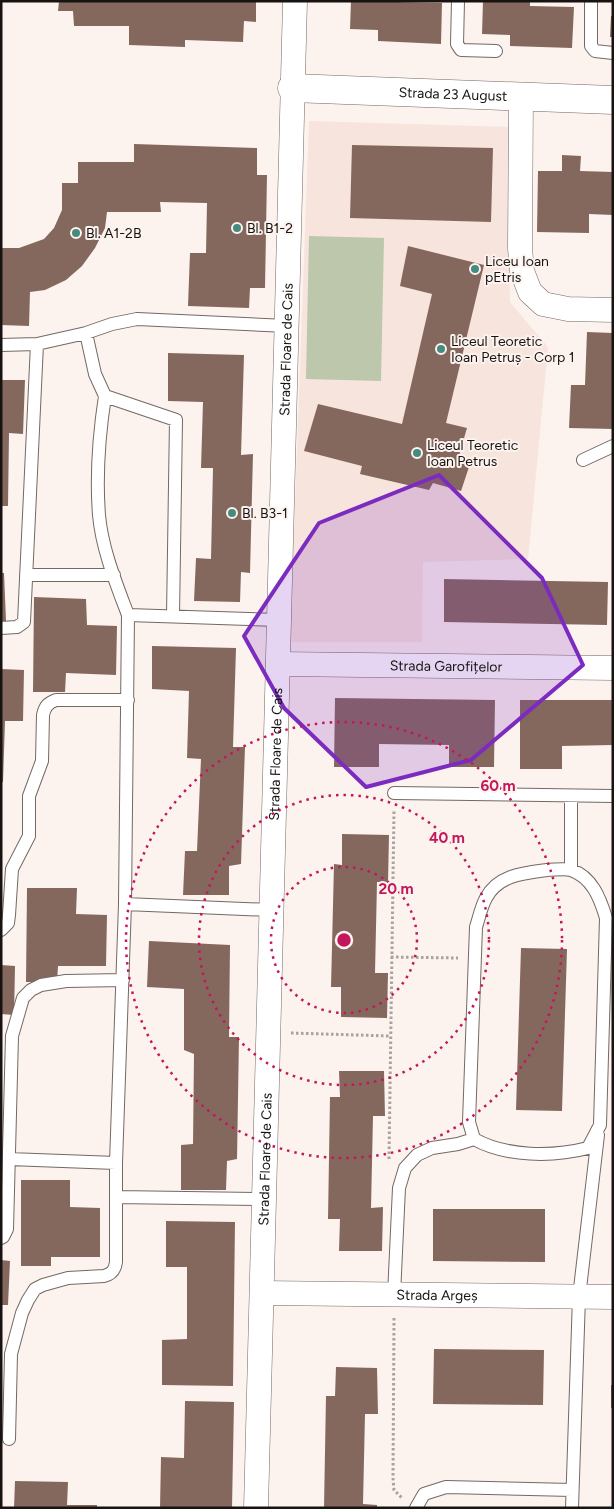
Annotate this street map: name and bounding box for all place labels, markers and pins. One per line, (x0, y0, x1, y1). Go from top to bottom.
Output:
place label: Bl. B1-2 (247, 220, 293, 237)
marker: Bl. B1-2 (231, 222, 243, 234)
place label: Bl. A1-2B (86, 225, 141, 242)
marker: Bl. A1-2B (70, 227, 82, 239)
place label: Liceu Ioan pEtris (485, 253, 549, 286)
marker: Liceu Ioan pEtris (469, 263, 481, 275)
place label: Liceul Teoretic Ioan Petruș - Corp 1 (451, 333, 575, 366)
marker: Liceul Teoretic Ioan Petruș - Corp 1 (435, 343, 447, 355)
place label: Liceul Teoretic Ioan Petrus (427, 437, 519, 470)
marker: Liceul Teoretic Ioan Petrus (411, 447, 423, 459)
place label: Bl. B3-1 (242, 505, 288, 522)
marker: Bl. B3-1 (226, 507, 238, 519)
centre of rings (335, 931, 353, 949)

